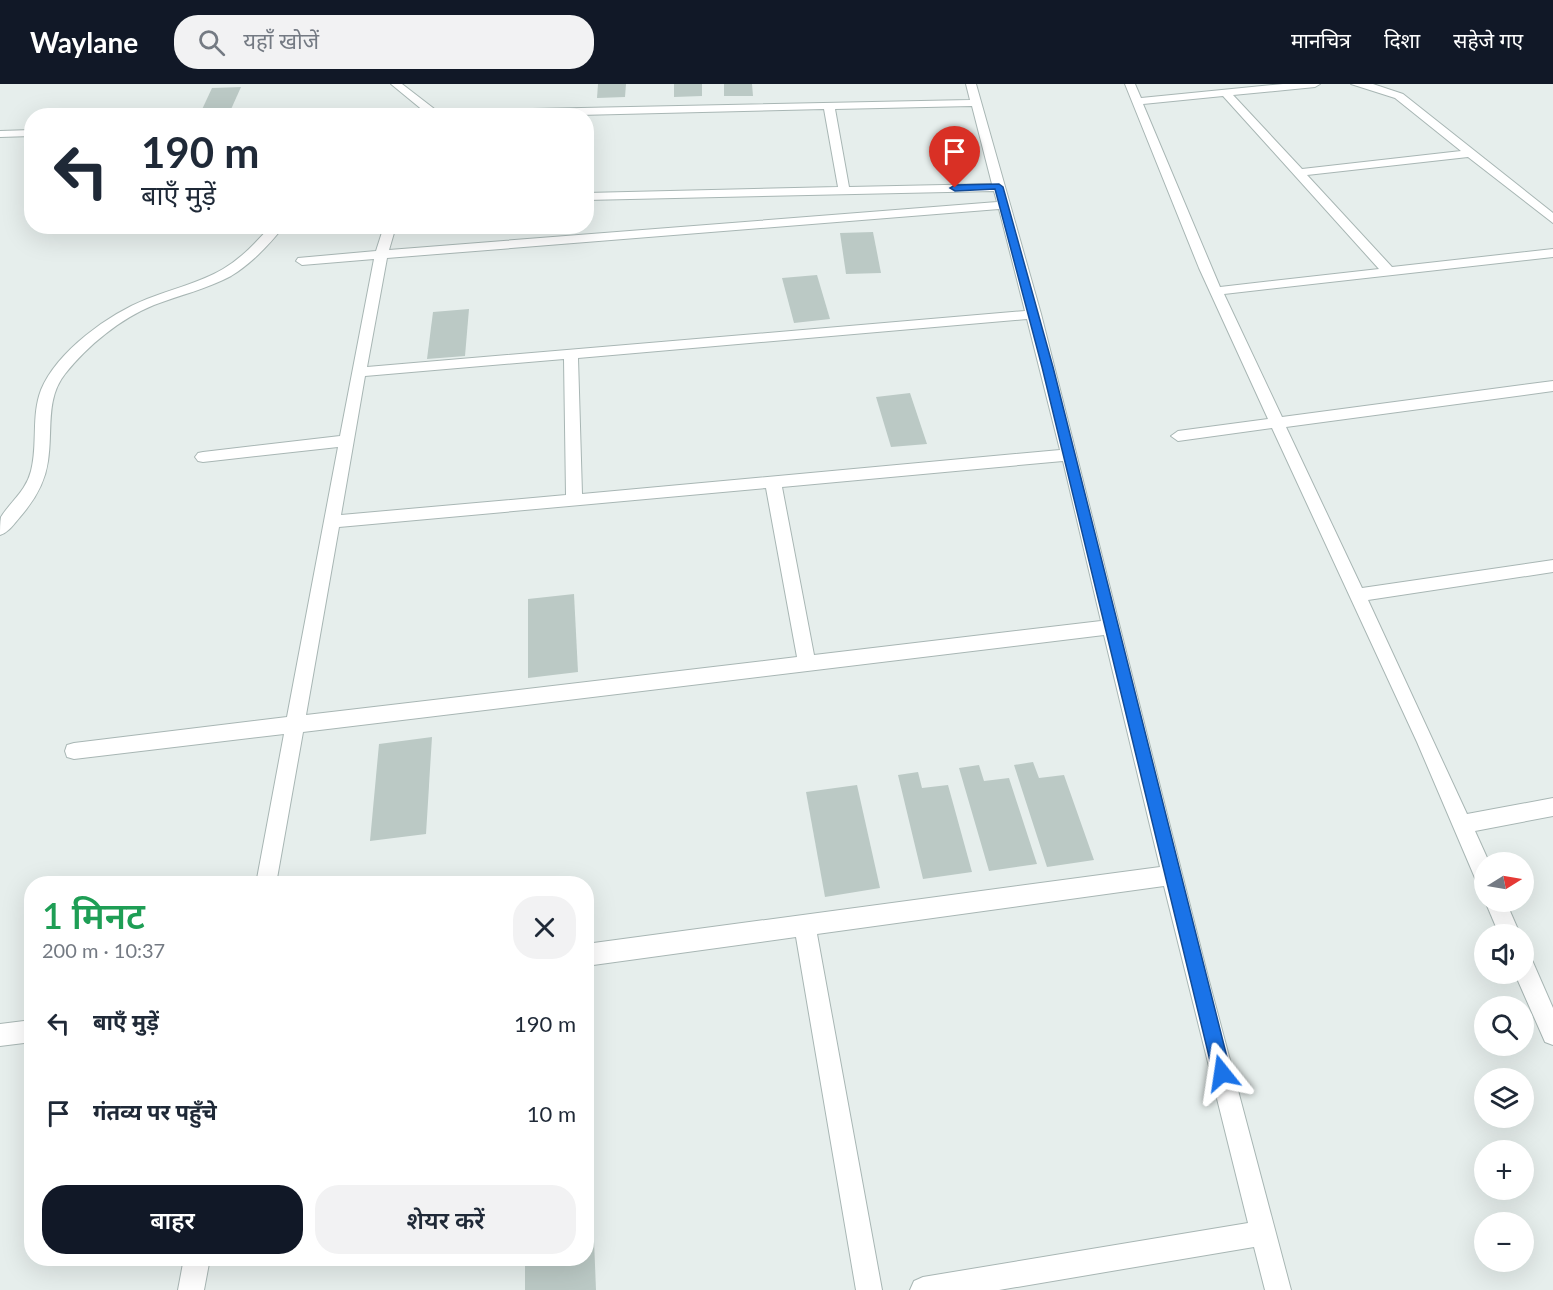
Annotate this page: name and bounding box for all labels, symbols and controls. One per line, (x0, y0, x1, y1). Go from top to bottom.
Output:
search box (174, 15, 594, 69)
text: Waylane (30, 25, 138, 59)
icon: search (195, 26, 228, 59)
text: यहाँ खोजें (243, 27, 319, 54)
text: मानचित्र (1291, 27, 1351, 52)
text: दिशा (1384, 27, 1420, 52)
text: सहेजे गए (1453, 27, 1523, 52)
pin (929, 126, 980, 188)
text: 190 m (141, 127, 259, 177)
icon: left (42, 132, 120, 210)
icon: arrive (938, 135, 971, 168)
text: बाएँ मुड़ें (141, 178, 216, 211)
north arrow (1474, 852, 1534, 912)
map controls (1474, 852, 1534, 1272)
text: 1 मिनट (42, 893, 145, 937)
button: close (513, 896, 576, 959)
button: sound (1474, 924, 1534, 984)
text: 200 m · 10:37 (42, 938, 165, 962)
button: search (1474, 996, 1534, 1056)
icon: left (42, 1007, 75, 1040)
text: बाएँ मुड़ें (93, 1008, 159, 1035)
text: 190 m (514, 1010, 576, 1037)
position arrow (1190, 1041, 1254, 1105)
button: layers (1474, 1068, 1534, 1128)
icon: arrive (42, 1097, 75, 1130)
text: गंतव्य पर पहुँचे (93, 1098, 217, 1125)
text: 10 m (527, 1100, 576, 1127)
button: + (1474, 1140, 1534, 1200)
button: बाहर (42, 1185, 303, 1254)
button: शेयर करें (315, 1185, 576, 1254)
button: − (1474, 1212, 1534, 1272)

